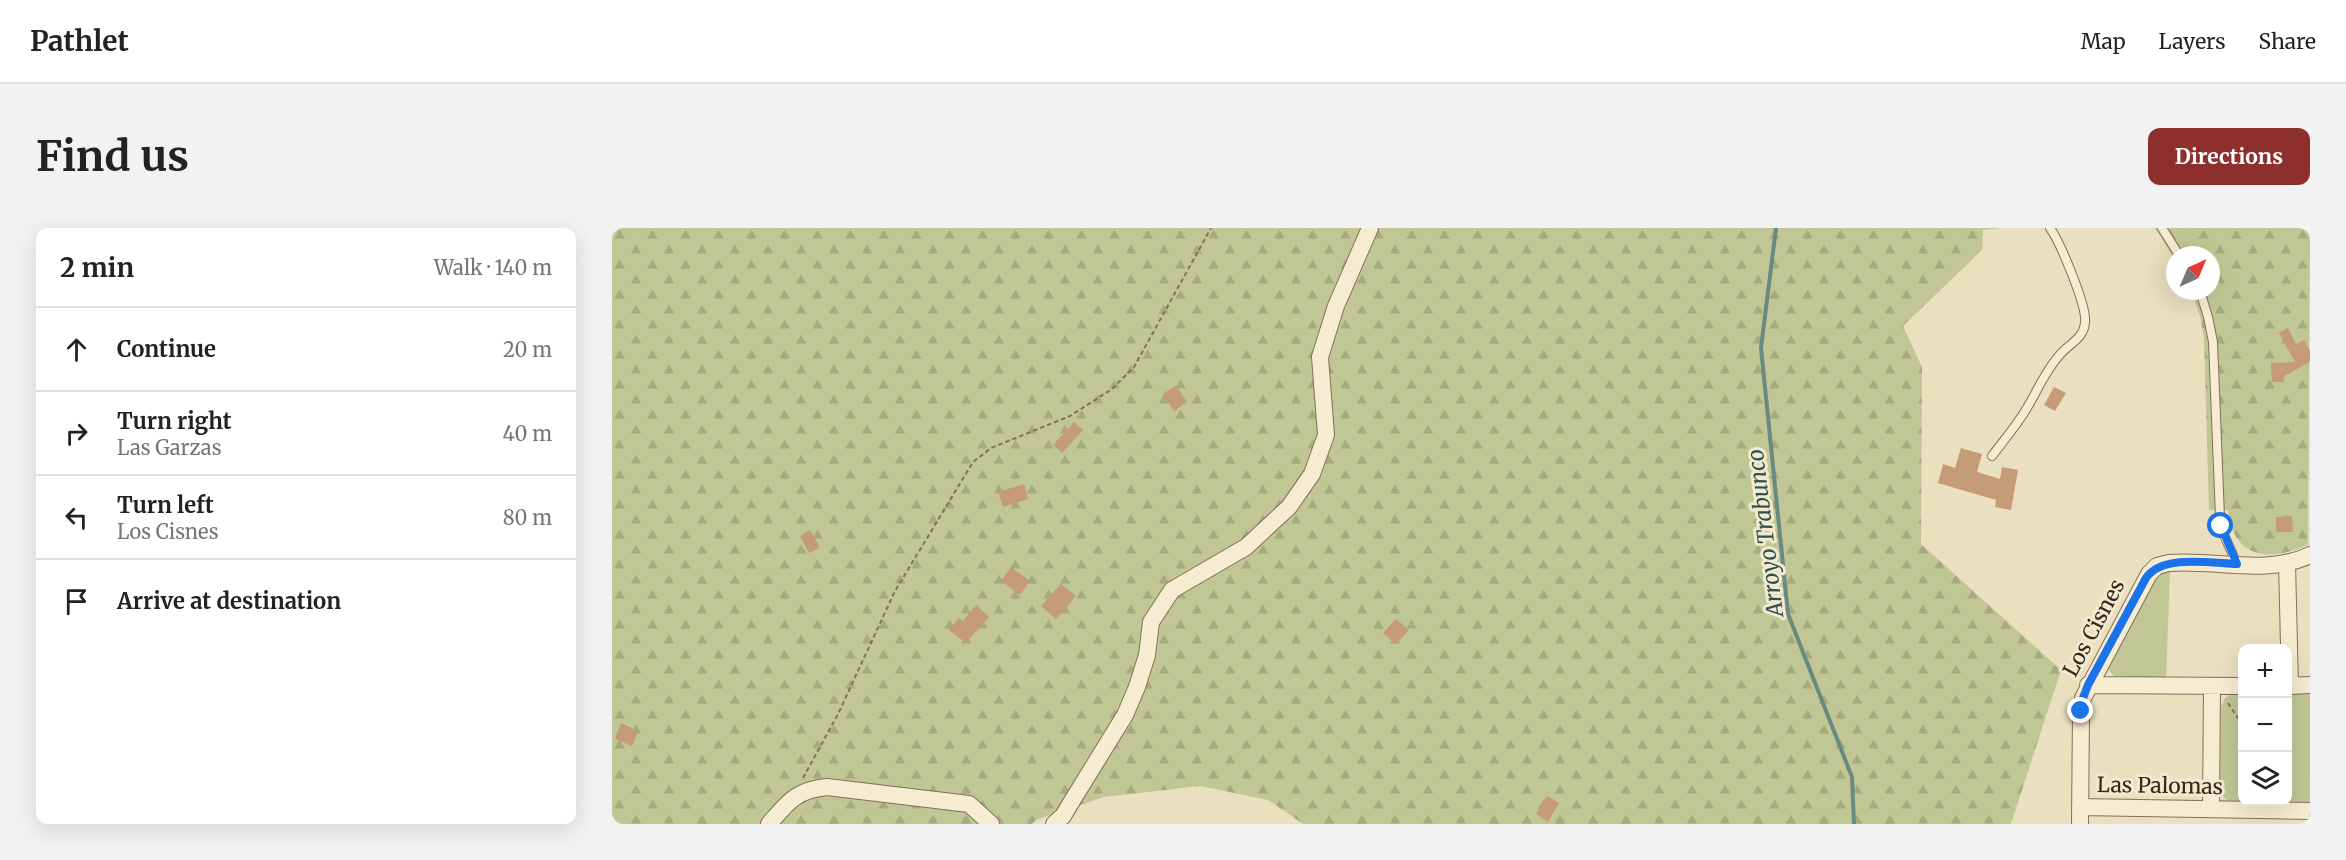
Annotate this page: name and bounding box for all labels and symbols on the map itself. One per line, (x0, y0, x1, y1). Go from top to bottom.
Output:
north arrow (2166, 246, 2220, 300)
water label: Arroyo Trabunco (1741, 448, 1789, 620)
route start (2207, 512, 2233, 538)
street label: Los Cisnes (2057, 574, 2130, 681)
route end (2067, 697, 2093, 723)
street label: Las Palomas (2097, 771, 2223, 800)

